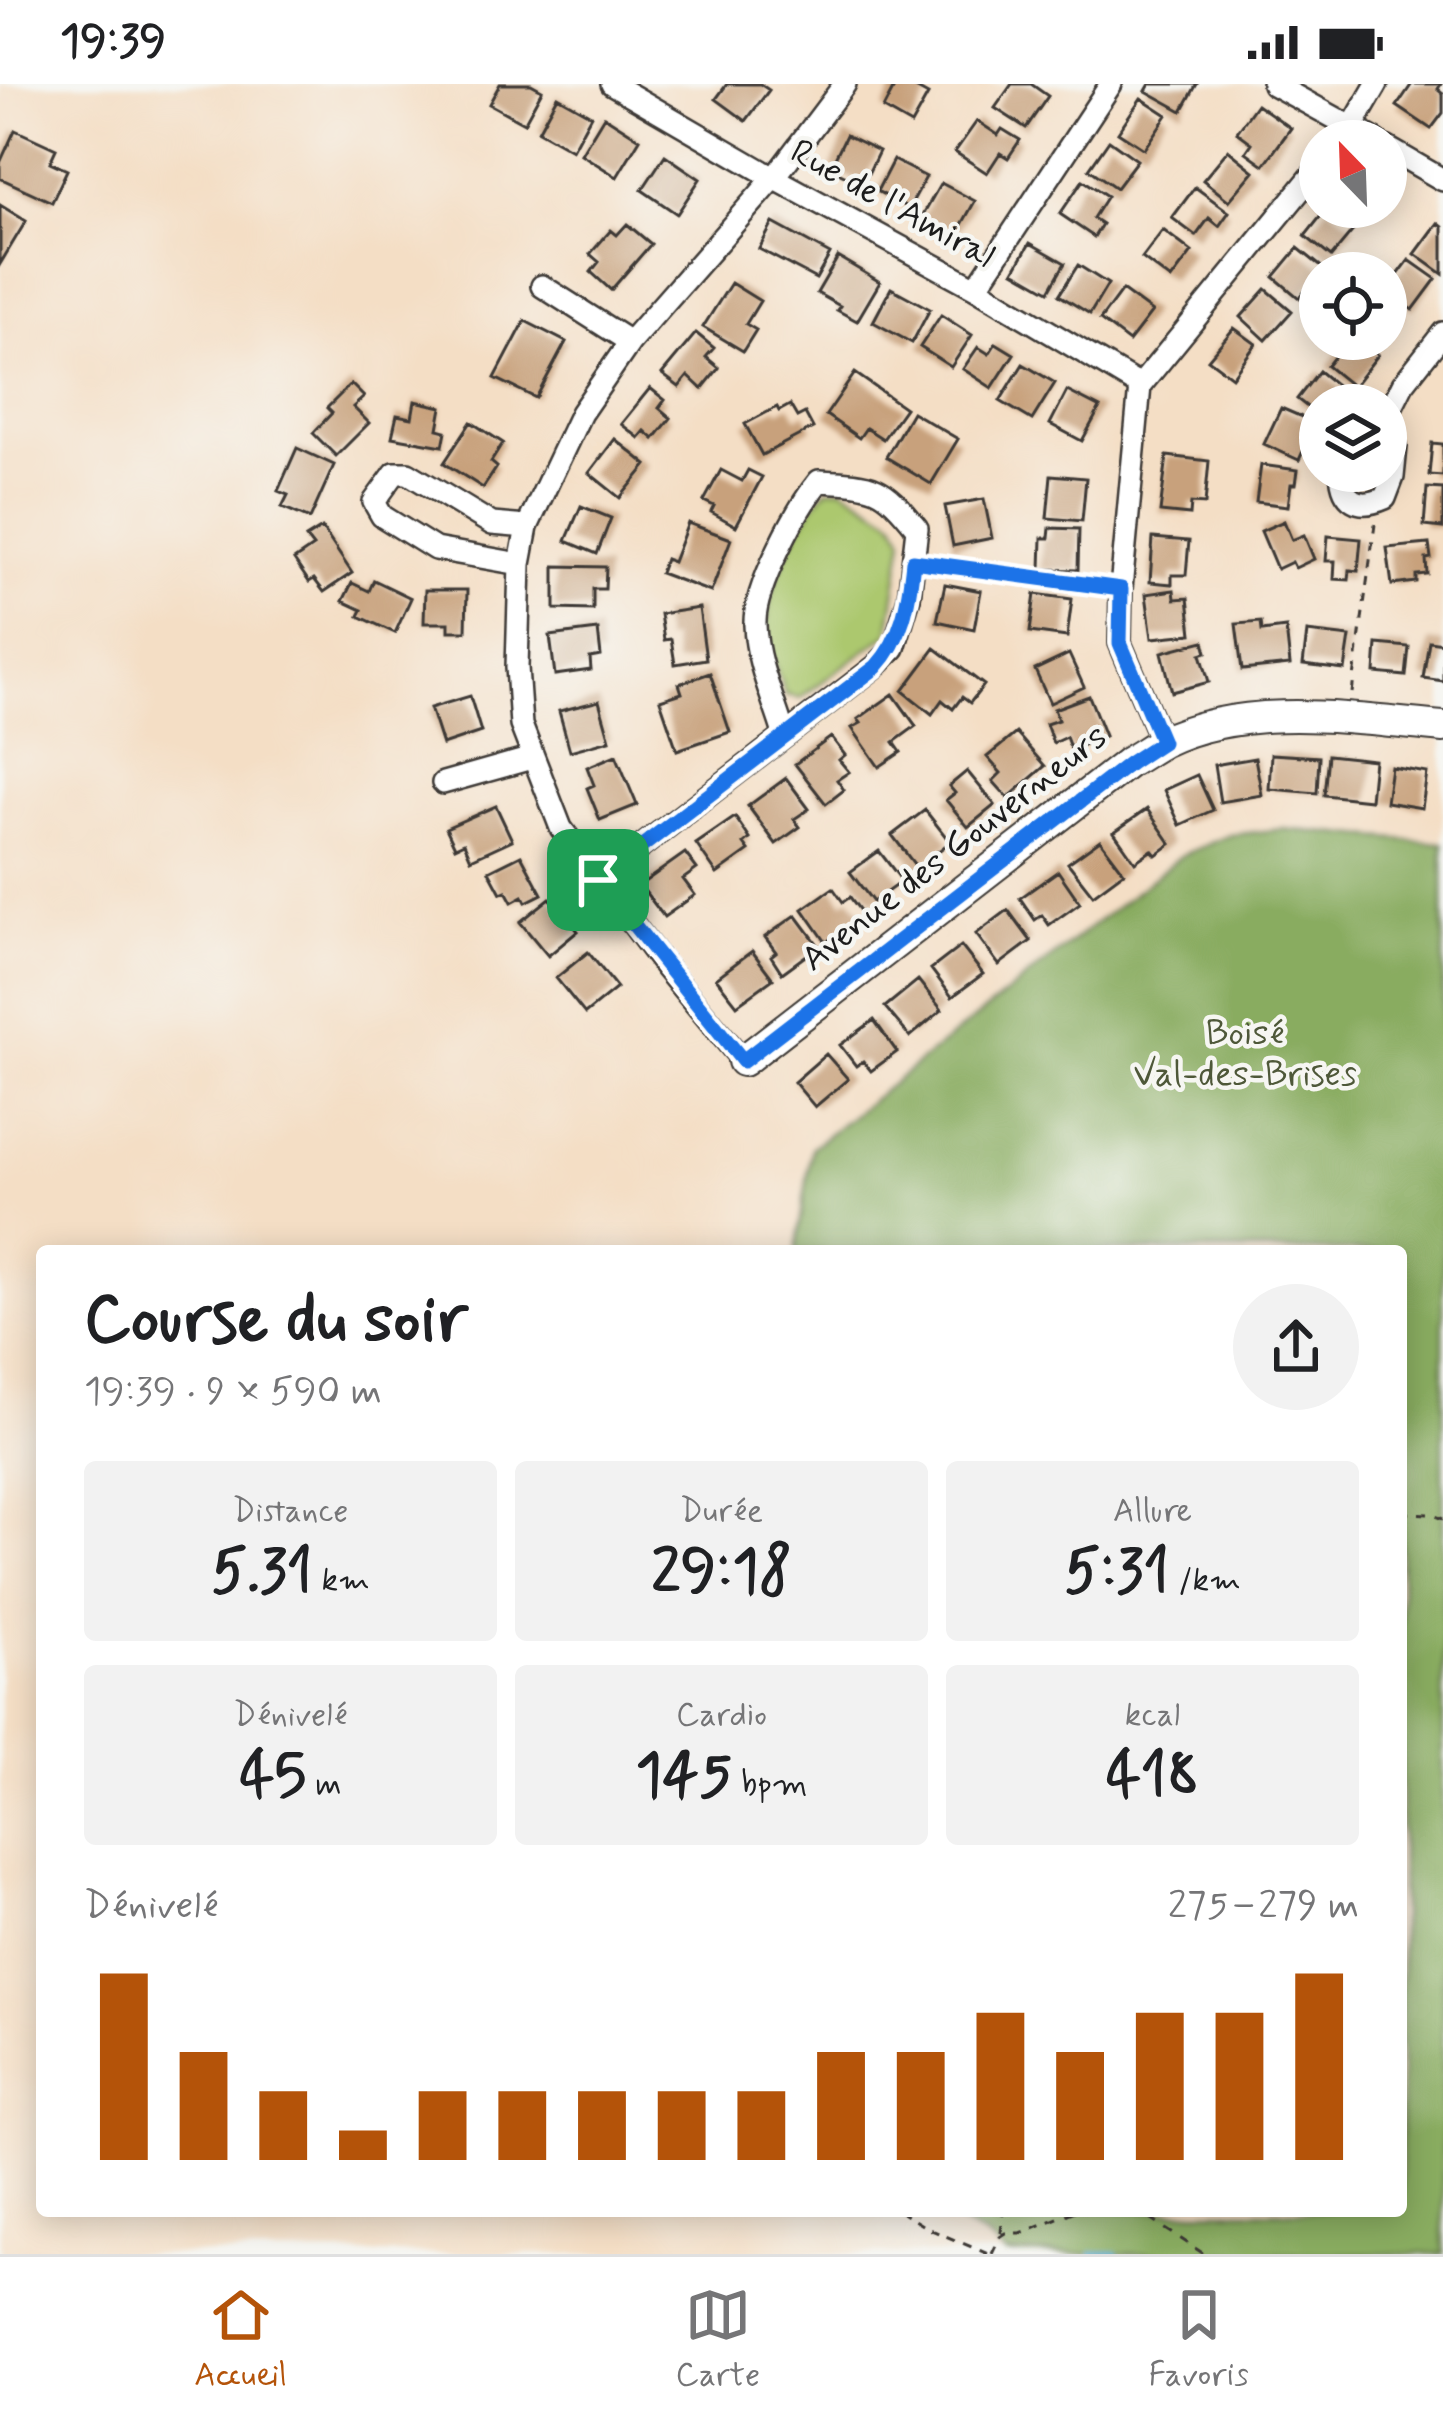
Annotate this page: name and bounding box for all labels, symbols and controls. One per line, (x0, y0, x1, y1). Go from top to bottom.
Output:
text: 19:39 (60, 13, 166, 72)
north arrow (1299, 120, 1407, 228)
map controls (1299, 120, 1407, 492)
street label: Rue de l'Amiral (781, 129, 1003, 281)
button: locate (1299, 252, 1407, 360)
button: layers (1299, 384, 1407, 492)
street label: Avenue des Gouverneurs (792, 715, 1118, 983)
pin (547, 829, 649, 931)
icon: arrive (565, 847, 631, 913)
park label: Boisé Val-des-Brises (1133, 1011, 1357, 1099)
text: Course du soir (84, 1279, 468, 1365)
button: share (1233, 1284, 1359, 1410)
text: 19:39 · 9 × 590 m (84, 1367, 382, 1418)
text: Distance (233, 1490, 349, 1534)
text: Durée (680, 1490, 763, 1534)
text: Allure (1113, 1490, 1192, 1534)
text: 5.31 (211, 1534, 313, 1613)
text: 29:18 (651, 1534, 792, 1613)
text: 5:31 (1064, 1534, 1169, 1613)
text: km (313, 1559, 370, 1603)
text: /km (1169, 1559, 1241, 1603)
text: Dénivelé (234, 1694, 347, 1738)
text: Cardio (676, 1694, 767, 1738)
text: kcal (1125, 1694, 1180, 1738)
text: 45 (239, 1738, 306, 1817)
text: 145 (636, 1738, 732, 1817)
text: 418 (1106, 1738, 1199, 1817)
text: m (306, 1763, 342, 1807)
text: bpm (732, 1763, 807, 1807)
text: Dénivelé (84, 1881, 218, 1932)
text: 275–279 m (1168, 1881, 1359, 1932)
tab: Accueil (194, 2282, 287, 2398)
tab: Carte (675, 2282, 760, 2398)
tab: Favoris (1149, 2282, 1249, 2398)

